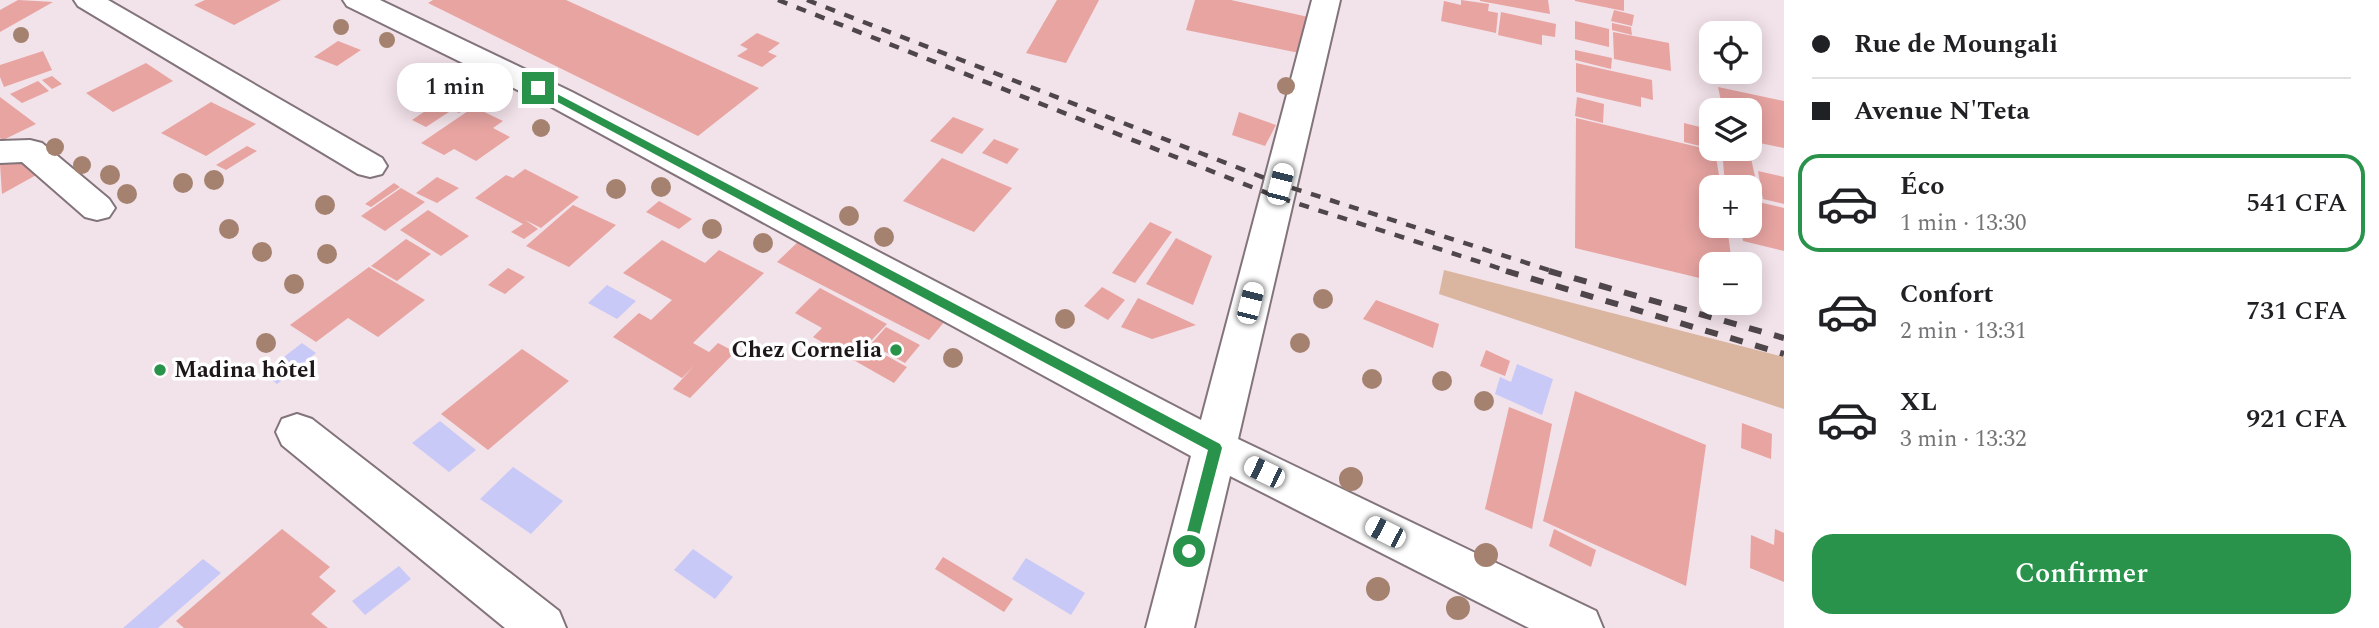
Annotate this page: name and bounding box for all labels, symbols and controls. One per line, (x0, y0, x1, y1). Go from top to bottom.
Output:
map controls (1699, 21, 1762, 315)
button: locate (1699, 21, 1762, 84)
text: Rue de Moungali (1854, 24, 2058, 64)
callout: 1 min (398, 64, 514, 112)
text: 1 min (425, 70, 485, 105)
route end (522, 72, 554, 104)
text: Avenue N'Teta (1854, 91, 2030, 131)
button: layers (1699, 98, 1762, 161)
car (1265, 161, 1296, 207)
text: Éco (1900, 166, 1944, 206)
icon: car (1816, 172, 1879, 235)
button: + (1699, 175, 1762, 238)
text: 541 CFA (2246, 183, 2347, 223)
text: 1 min · 13:30 (1900, 206, 2027, 241)
button: − (1699, 252, 1762, 315)
text: Confort (1900, 274, 1994, 314)
car (1235, 280, 1266, 326)
icon: car (1816, 280, 1879, 343)
text: 731 CFA (2246, 291, 2347, 331)
text: 2 min · 13:31 (1900, 314, 2027, 349)
place label: Chez Cornelia (731, 333, 882, 368)
marker: Chez Cornelia (888, 342, 904, 358)
place label: Madina hôtel (174, 353, 316, 388)
marker: Madina hôtel (152, 362, 168, 378)
text: XL (1900, 382, 1937, 422)
icon: car (1816, 388, 1879, 451)
text: 921 CFA (2246, 399, 2347, 439)
text: 3 min · 13:32 (1900, 422, 2027, 457)
car (1241, 453, 1288, 491)
car (1362, 513, 1409, 551)
button: Confirmer (1812, 534, 2351, 614)
route start (1173, 535, 1205, 567)

